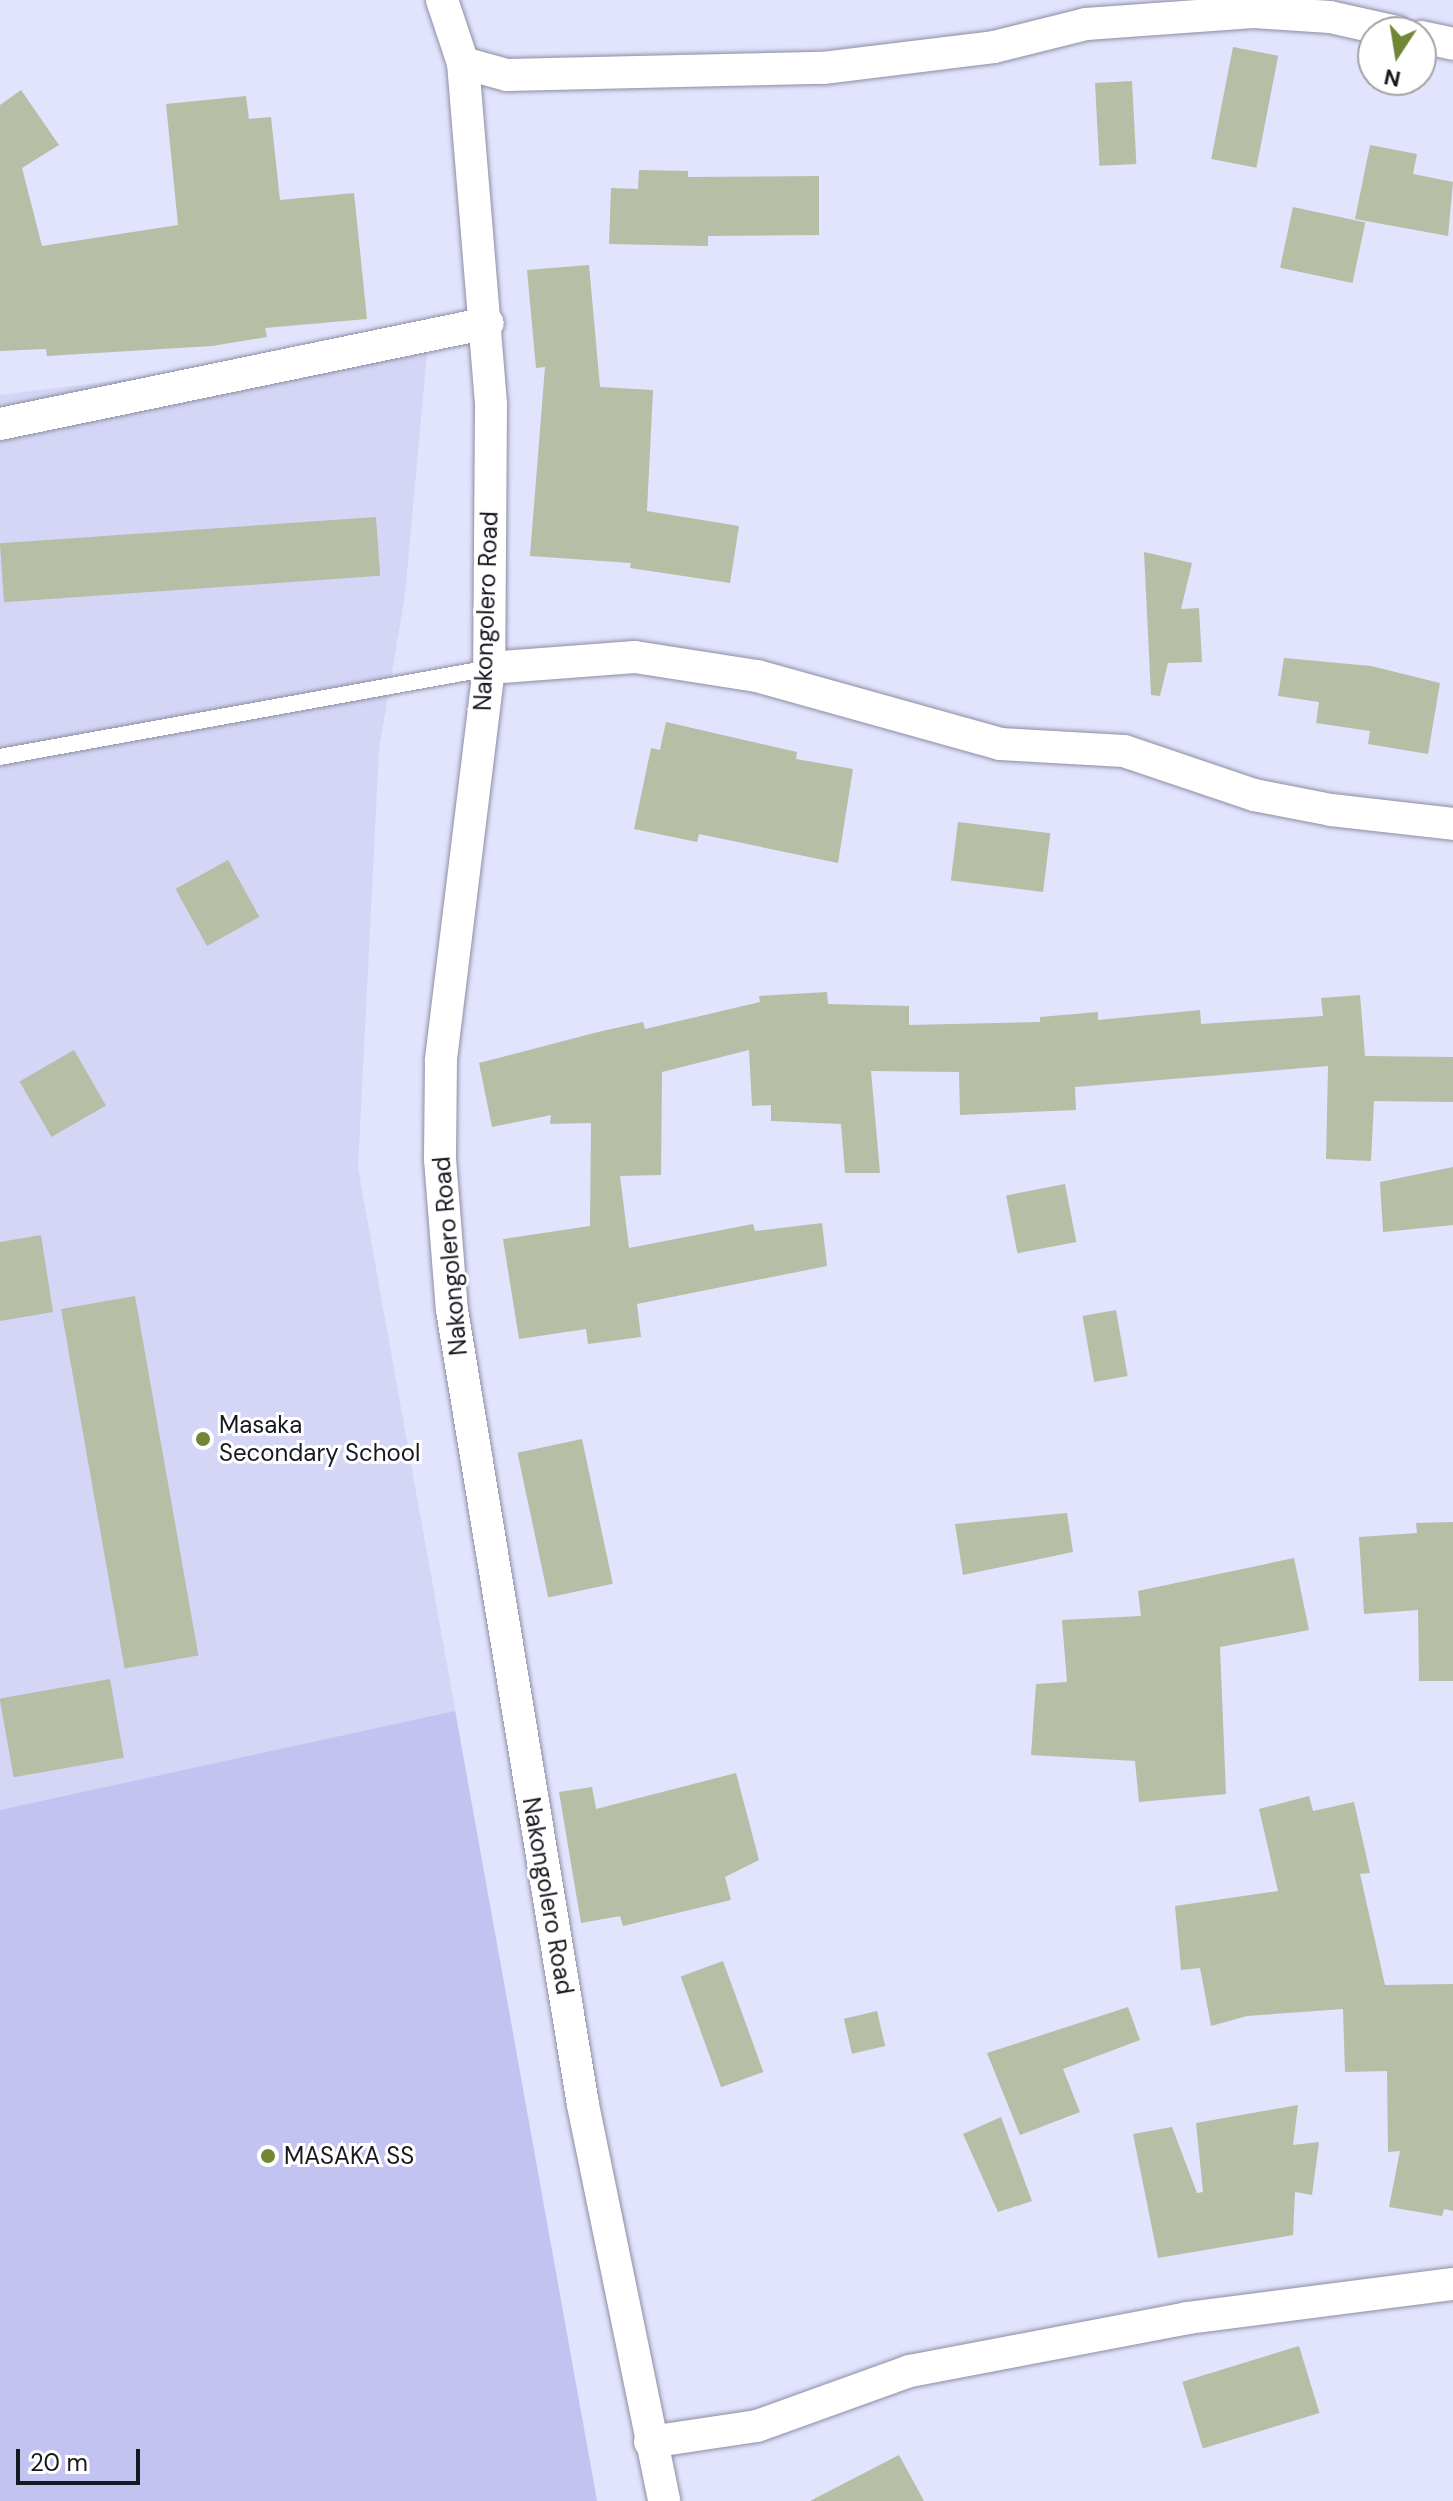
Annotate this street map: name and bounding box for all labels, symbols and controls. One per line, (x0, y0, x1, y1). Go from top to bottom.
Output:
north arrow (1357, 16, 1437, 96)
text: N (1381, 62, 1403, 94)
street label: Nakongolero Road (468, 511, 504, 711)
street label: Nakongolero Road (427, 1155, 473, 1357)
place label: Masaka Secondary School (219, 1411, 420, 1467)
marker: Masaka Secondary School (194, 1430, 212, 1448)
street label: Nakongolero Road (516, 1795, 580, 1997)
place label: MASAKA SS (284, 2142, 414, 2170)
marker: MASAKA SS (259, 2147, 277, 2165)
scale bar (20, 2433, 144, 2483)
text: 20 m (30, 2447, 88, 2478)

